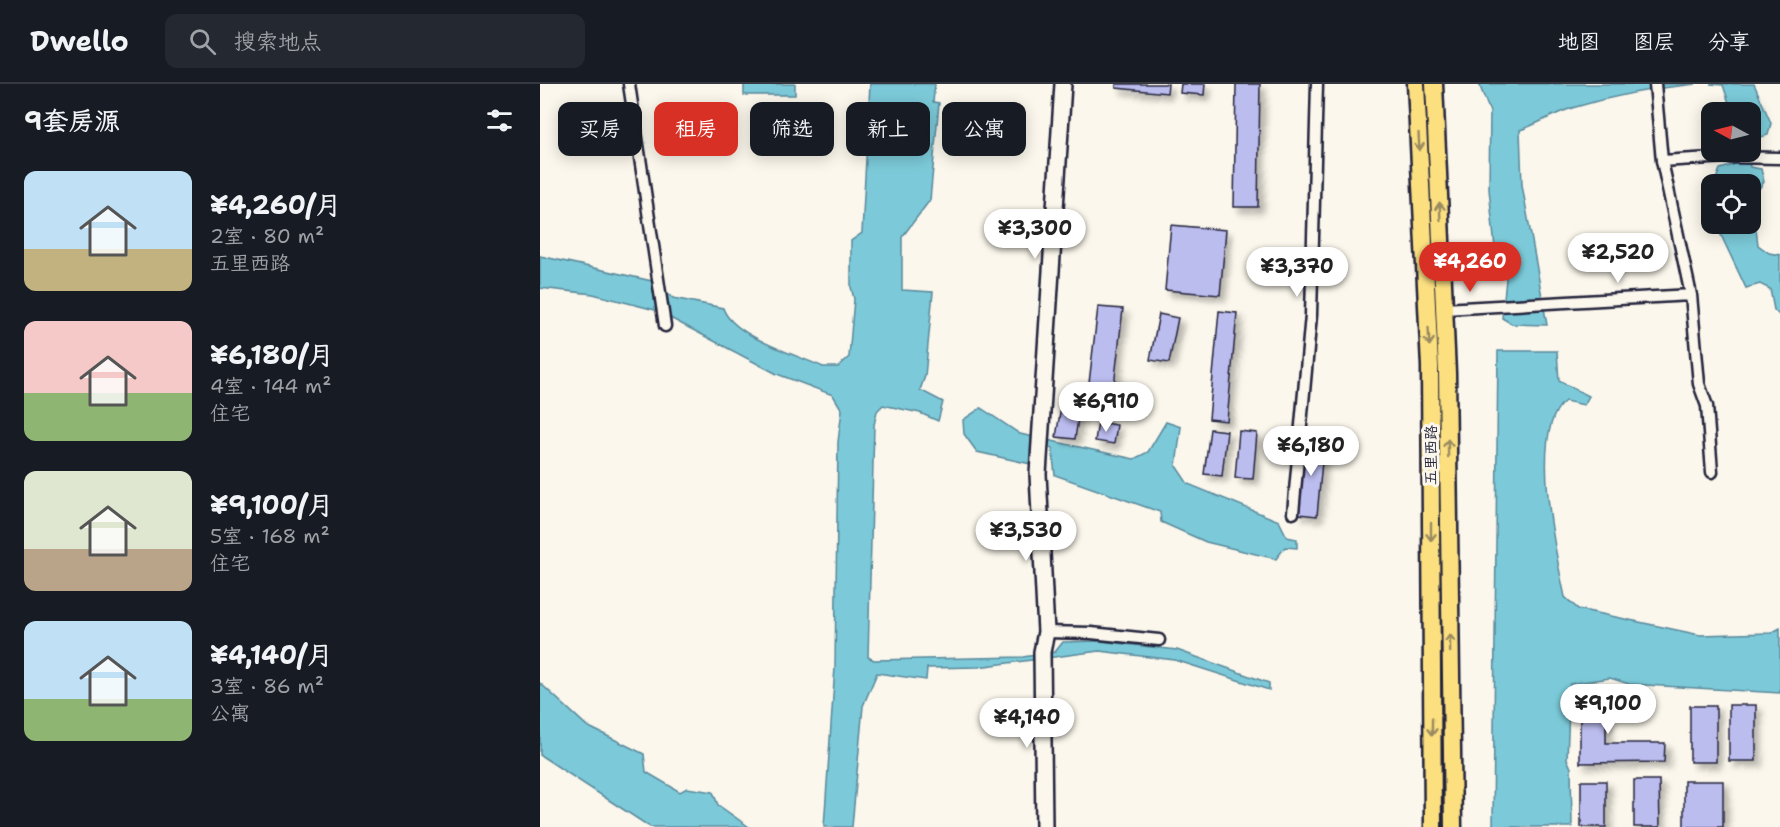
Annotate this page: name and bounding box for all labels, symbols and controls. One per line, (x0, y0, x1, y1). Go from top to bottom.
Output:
search box (165, 14, 585, 68)
text: Dwello (30, 22, 129, 60)
icon: search (186, 25, 219, 58)
text: 搜索地点 (234, 27, 322, 56)
text: 地图 (1558, 28, 1600, 56)
text: 图层 (1633, 28, 1675, 56)
text: 分享 (1708, 28, 1750, 56)
chip: 买房 (558, 102, 642, 156)
chip: 租房 (654, 102, 738, 156)
chip: 筛选 (750, 102, 834, 156)
chip: 新上 (846, 102, 930, 156)
chip: 公寓 (942, 102, 1026, 156)
north arrow (1701, 102, 1761, 162)
map controls (1701, 102, 1761, 234)
text: 9套房源 (24, 103, 120, 138)
icon: filters (483, 104, 516, 137)
one-way arrow (1413, 132, 1424, 152)
button: locate (1701, 174, 1761, 234)
text: ¥4,260/月 (210, 187, 342, 222)
icon: home (72, 195, 144, 267)
one-way arrow (1434, 201, 1445, 221)
pin: ¥3,300 (986, 209, 1084, 260)
text: ¥3,300 (998, 215, 1072, 241)
text: 2室 · 80 m² (210, 223, 324, 249)
pin: ¥2,520 (1569, 233, 1667, 284)
text: ¥2,520 (1582, 239, 1654, 265)
pin: ¥4,260 (1421, 242, 1519, 293)
pin: ¥3,370 (1248, 247, 1346, 298)
text: ¥4,260 (1433, 248, 1507, 274)
text: 五里西路 (210, 250, 290, 276)
text: ¥3,370 (1260, 253, 1334, 279)
one-way arrow (1423, 327, 1434, 347)
text: ¥6,180/月 (210, 337, 334, 372)
icon: home (72, 345, 144, 417)
text: 4室 · 144 m² (210, 373, 331, 399)
pin: ¥6,910 (1057, 382, 1155, 433)
text: ¥6,910 (1073, 388, 1139, 414)
text: 住宅 (210, 400, 250, 426)
street label: 五里西路 (1421, 425, 1441, 485)
pin: ¥6,180 (1262, 426, 1360, 477)
text: ¥6,180 (1277, 432, 1345, 458)
one-way arrow (1442, 438, 1454, 458)
text: ¥9,100/月 (210, 487, 334, 522)
icon: home (72, 495, 144, 567)
pin: ¥3,530 (977, 511, 1075, 562)
text: ¥3,530 (990, 517, 1062, 543)
one-way arrow (1425, 522, 1437, 542)
text: 5室 · 168 m² (210, 523, 330, 549)
text: 住宅 (210, 550, 250, 576)
one-way arrow (1445, 633, 1456, 653)
text: ¥4,140/月 (210, 637, 333, 672)
icon: home (72, 645, 144, 717)
text: 3室 · 86 m² (210, 673, 324, 699)
pin: ¥9,100 (1559, 684, 1657, 735)
text: ¥9,100 (1574, 690, 1642, 716)
pin: ¥4,140 (978, 698, 1076, 749)
text: 公寓 (210, 700, 250, 726)
text: ¥4,140 (993, 704, 1061, 730)
one-way arrow (1426, 717, 1438, 737)

